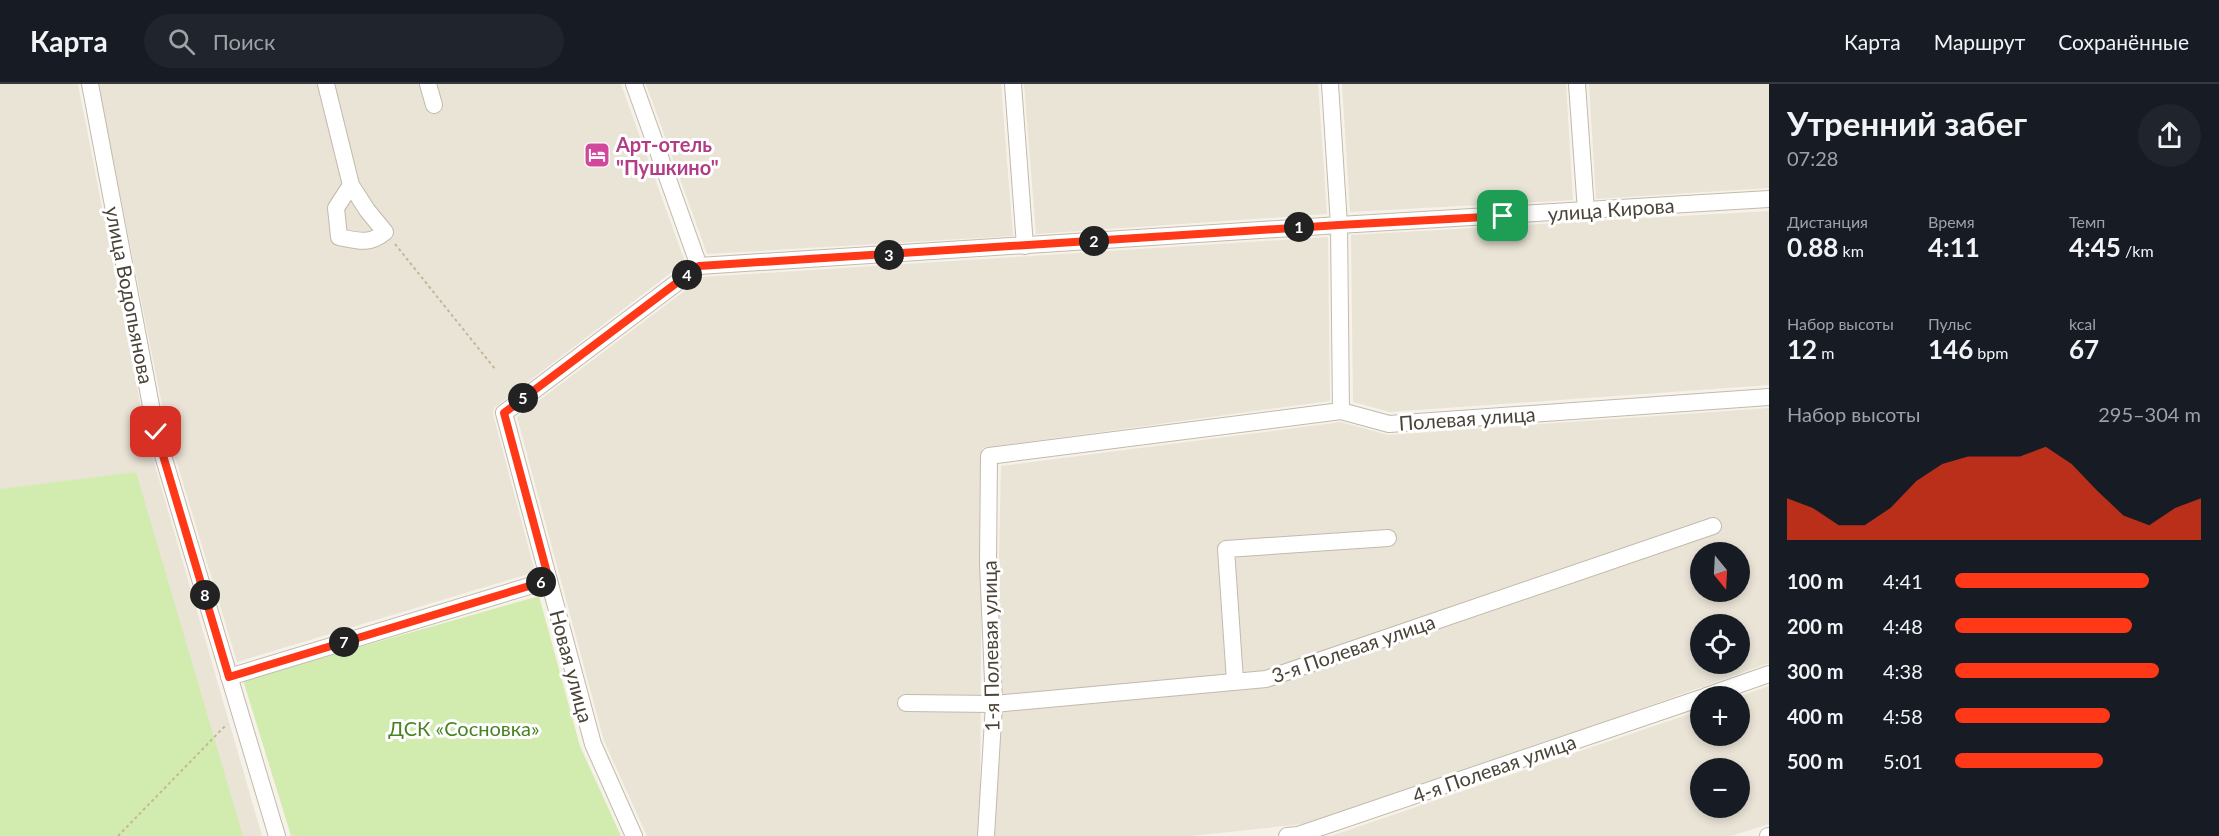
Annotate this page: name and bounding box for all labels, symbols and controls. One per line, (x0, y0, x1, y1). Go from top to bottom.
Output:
search box (144, 14, 564, 68)
text: Карта (30, 24, 108, 58)
icon: search (165, 25, 198, 58)
text: Поиск (213, 28, 276, 55)
text: Карта (1844, 29, 1901, 54)
text: Маршрут (1934, 29, 2025, 54)
text: Сохранённые (2058, 29, 2189, 54)
text: Утренний забег (1787, 103, 2027, 143)
button: share (2138, 104, 2201, 167)
place label: Арт-отель "Пушкино" (615, 132, 719, 179)
hotel icon: Арт-отель "Пушкино" (582, 140, 612, 170)
text: 07:28 (1787, 146, 1838, 170)
pin (1477, 190, 1528, 241)
street label: улица Кирова (1547, 193, 1675, 225)
icon: arrive (1486, 199, 1519, 232)
street label: улица Водопьянова (101, 204, 159, 386)
pin: 1 (1284, 212, 1314, 242)
text: Дистанция (1787, 212, 1868, 231)
text: Время (1928, 212, 1975, 231)
text: Темп (2069, 212, 2105, 231)
text: 1 (1294, 217, 1304, 236)
pin: 2 (1079, 226, 1109, 256)
text: 2 (1089, 231, 1099, 250)
text: 0.88 (1787, 231, 1838, 263)
text: 4:11 (1928, 231, 1980, 263)
text: 4:45 (2069, 231, 2121, 263)
pin: 3 (874, 240, 904, 270)
text: km (1838, 241, 1864, 260)
text: /km (2121, 241, 2154, 260)
text: 3 (884, 245, 894, 264)
pin: 4 (672, 260, 702, 290)
text: 4 (682, 265, 692, 284)
text: Набор высоты (1787, 314, 1894, 333)
text: Пульс (1928, 314, 1972, 333)
text: kcal (2069, 314, 2096, 333)
text: 12 (1787, 333, 1817, 365)
text: 146 (1928, 333, 1973, 365)
text: 67 (2069, 333, 2099, 365)
text: m (1817, 343, 1834, 362)
text: bpm (1973, 343, 2008, 362)
pin: 5 (508, 383, 538, 413)
text: 5 (518, 388, 528, 407)
street label: Полевая улица (1398, 401, 1536, 435)
text: Набор высоты (1787, 402, 1920, 426)
text: 295–304 m (2098, 402, 2201, 426)
pin (130, 406, 181, 457)
icon: check (139, 415, 172, 448)
north arrow (1690, 542, 1750, 602)
map controls (1690, 542, 1750, 818)
street label: 1-я Полевая улица (977, 560, 1003, 732)
pin: 6 (526, 567, 556, 597)
text: 100 m (1787, 569, 1843, 593)
text: 4:41 (1883, 569, 1923, 593)
text: 6 (536, 572, 546, 591)
pin: 8 (190, 580, 220, 610)
text: 8 (200, 585, 210, 604)
street label: Новая улица (545, 607, 599, 725)
street label: 3-я Полевая улица (1268, 609, 1438, 687)
button: locate (1690, 614, 1750, 674)
text: 200 m (1787, 614, 1843, 638)
text: 4:48 (1883, 614, 1923, 638)
pin: 7 (329, 627, 359, 657)
text: 7 (339, 632, 349, 651)
text: 300 m (1787, 659, 1843, 683)
text: 4:38 (1883, 659, 1923, 683)
button: + (1690, 686, 1750, 746)
text: 400 m (1787, 704, 1843, 728)
text: 4:58 (1883, 704, 1923, 728)
park label: ДСК «Сосновка» (388, 716, 540, 740)
street label: 4-я Полевая улица (1409, 729, 1579, 807)
text: 500 m (1787, 749, 1843, 773)
text: 5:01 (1883, 749, 1923, 773)
button: − (1690, 758, 1750, 818)

